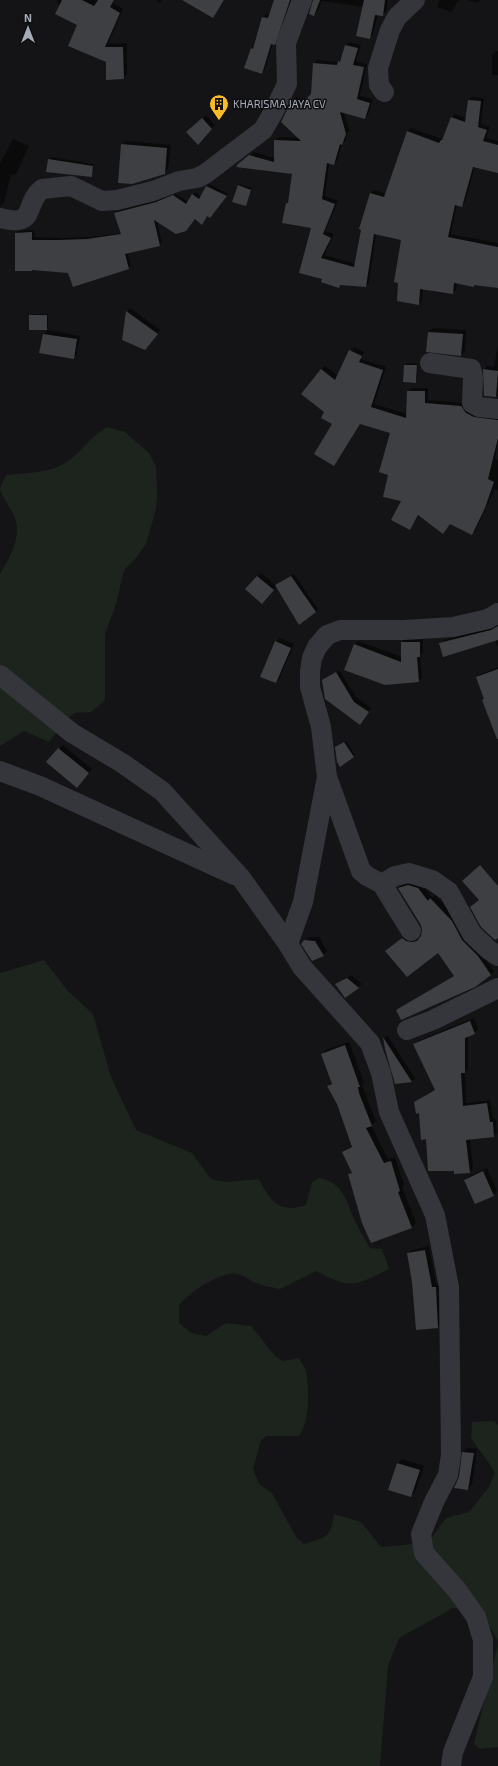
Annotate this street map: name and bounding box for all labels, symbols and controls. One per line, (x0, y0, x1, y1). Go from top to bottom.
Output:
north arrow (8, 8, 48, 48)
text: N (24, 11, 32, 24)
building icon: KHARISMA JAYA CV (208, 93, 230, 121)
place label: KHARISMA JAYA CV (233, 97, 326, 110)

